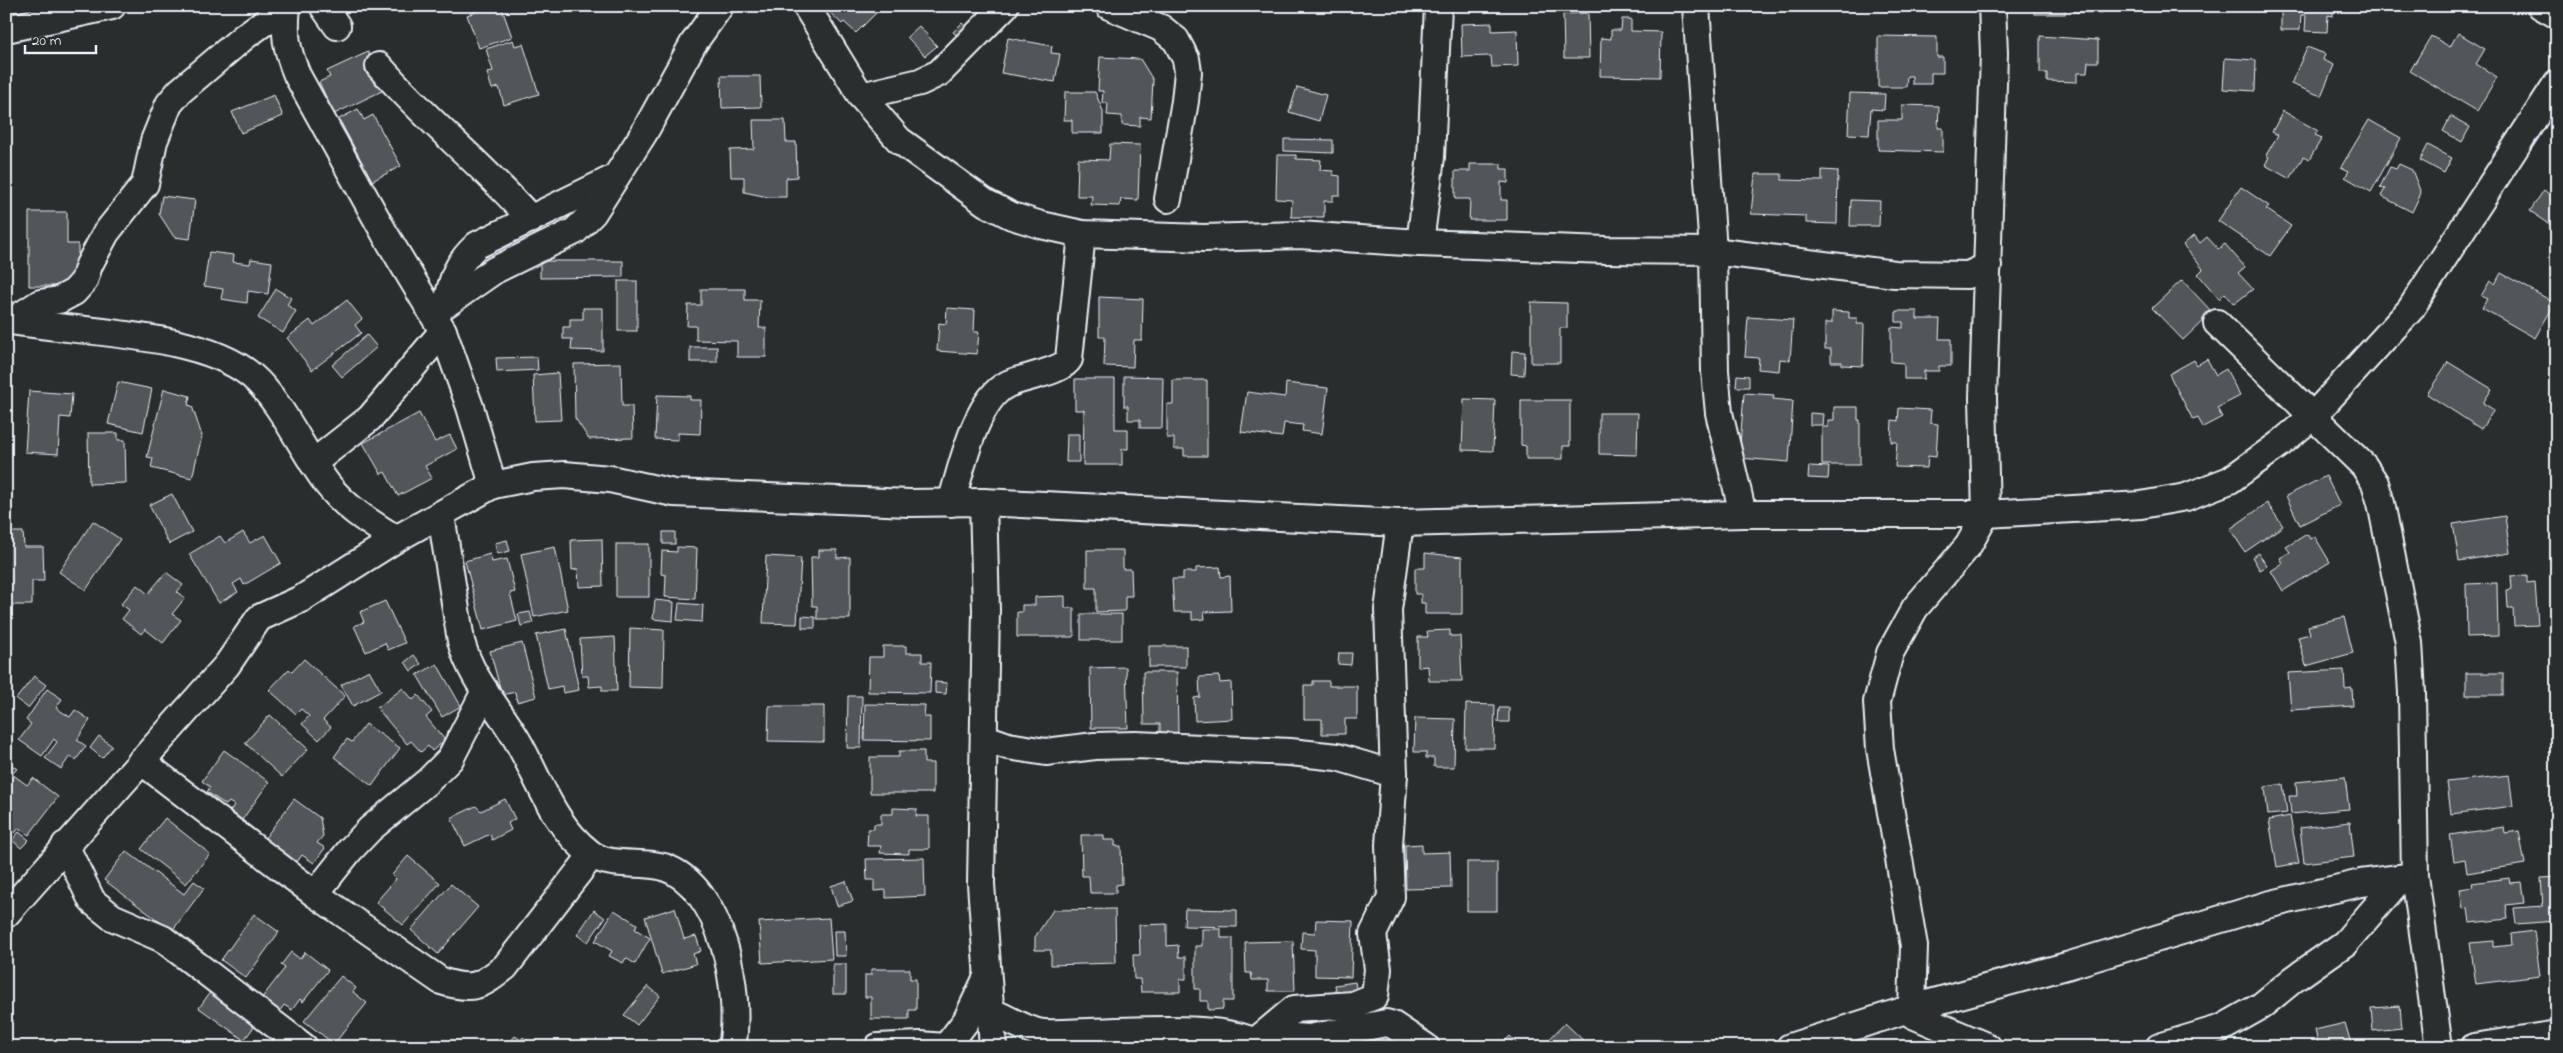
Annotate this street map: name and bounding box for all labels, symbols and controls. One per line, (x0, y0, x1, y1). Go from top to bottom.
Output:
scale bar (25, 22, 96, 54)
text: 20 m (32, 30, 62, 52)

